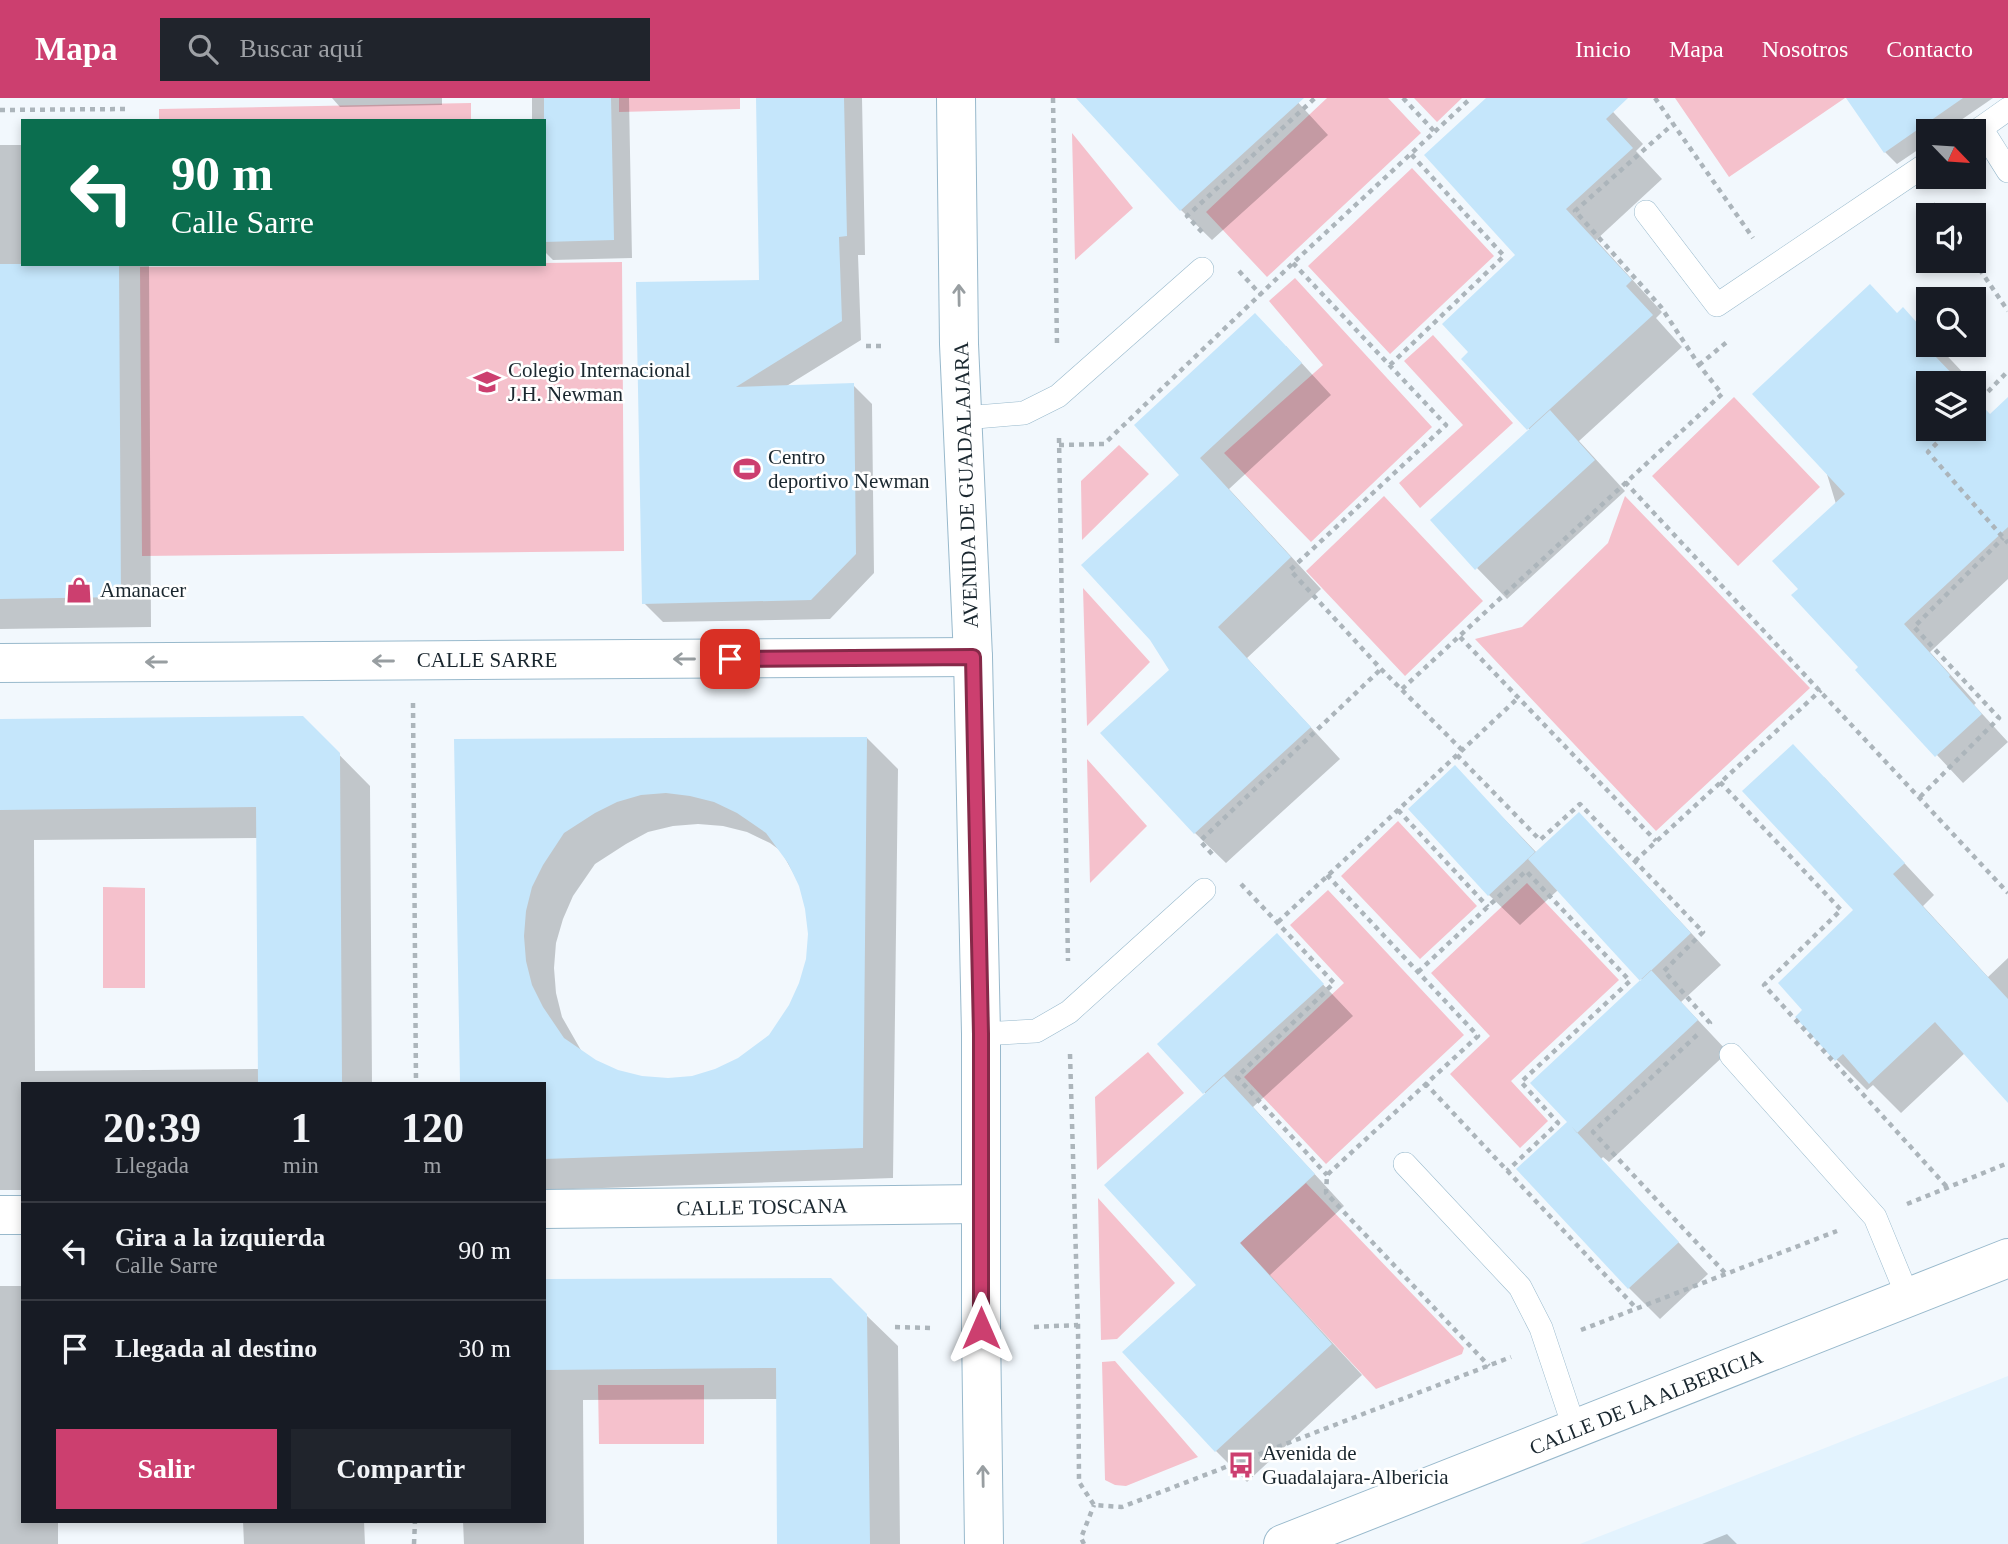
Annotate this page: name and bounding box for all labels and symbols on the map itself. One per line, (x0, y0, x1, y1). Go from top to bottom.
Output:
north arrow (1916, 119, 1986, 189)
one-way arrow (952, 283, 966, 306)
street label: AVENIDA DE GUADALAJARA (949, 341, 983, 629)
place label: Colegio Internacional J.H. Newman (508, 358, 691, 406)
school or university icon: Colegio Internacional J.H. Newman (472, 367, 502, 397)
place label: Centro deportivo Newman (768, 445, 930, 493)
sports icon: Centro deportivo Newman (732, 454, 762, 484)
shop icon: Amanacer (64, 575, 94, 605)
place label: Amanacer (100, 578, 186, 602)
pin (700, 629, 760, 689)
street label: CALLE SARRE (417, 648, 557, 672)
one-way arrow (673, 652, 696, 666)
one-way arrow (372, 654, 395, 667)
one-way arrow (145, 655, 168, 669)
street label: CALLE TOSCANA (676, 1193, 849, 1220)
position arrow (944, 1291, 1018, 1365)
street label: CALLE DE LA ALBERICIA (1526, 1344, 1767, 1460)
place label: Avenida de Guadalajara-Albericia (1262, 1441, 1449, 1489)
bus stop icon: Avenida de Guadalajara-Albericia (1226, 1450, 1256, 1480)
one-way arrow (977, 1465, 990, 1488)

